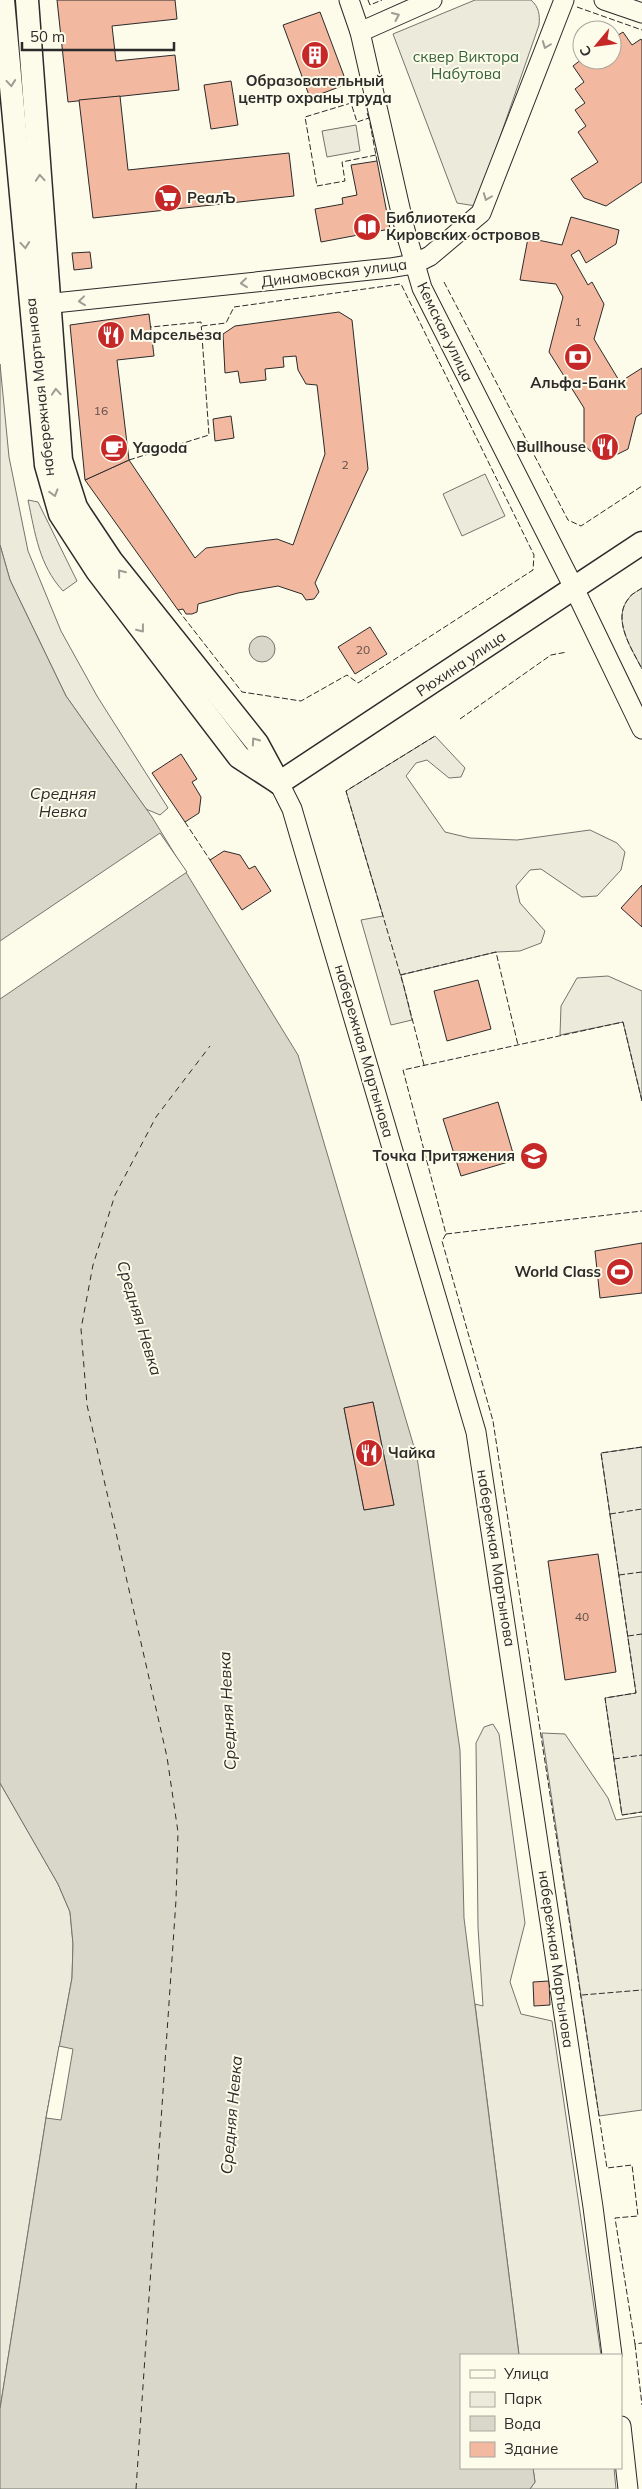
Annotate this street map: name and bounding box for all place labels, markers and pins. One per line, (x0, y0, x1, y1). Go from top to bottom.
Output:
building icon: Образовательный центр охраны труда (300, 40, 330, 70)
place label: Образовательный центр охраны труда (238, 71, 392, 107)
supermarket icon: РеалЪ (153, 183, 183, 213)
place label: РеалЪ (187, 188, 235, 207)
place label: Библиотека Кировских островов (386, 208, 540, 244)
library icon: Библиотека Кировских островов (352, 212, 382, 242)
restaurant icon: Марсельеза (96, 320, 126, 350)
place label: Марсельеза (130, 325, 222, 344)
bank icon: Альфа-Банк (563, 342, 593, 372)
place label: Альфа-Банк (530, 373, 626, 392)
restaurant icon: Bullhouse (590, 432, 620, 462)
cafe icon: Yagoda (99, 433, 129, 463)
place label: Bullhouse (516, 437, 586, 456)
place label: Yagoda (132, 438, 187, 457)
school or university icon: Точка Притяжения (519, 1141, 549, 1171)
place label: Точка Притяжения (373, 1146, 515, 1165)
sports icon: World Class (605, 1257, 635, 1287)
place label: World Class (515, 1262, 601, 1281)
restaurant icon: Чайка (354, 1438, 384, 1468)
place label: Чайка (388, 1443, 435, 1462)

